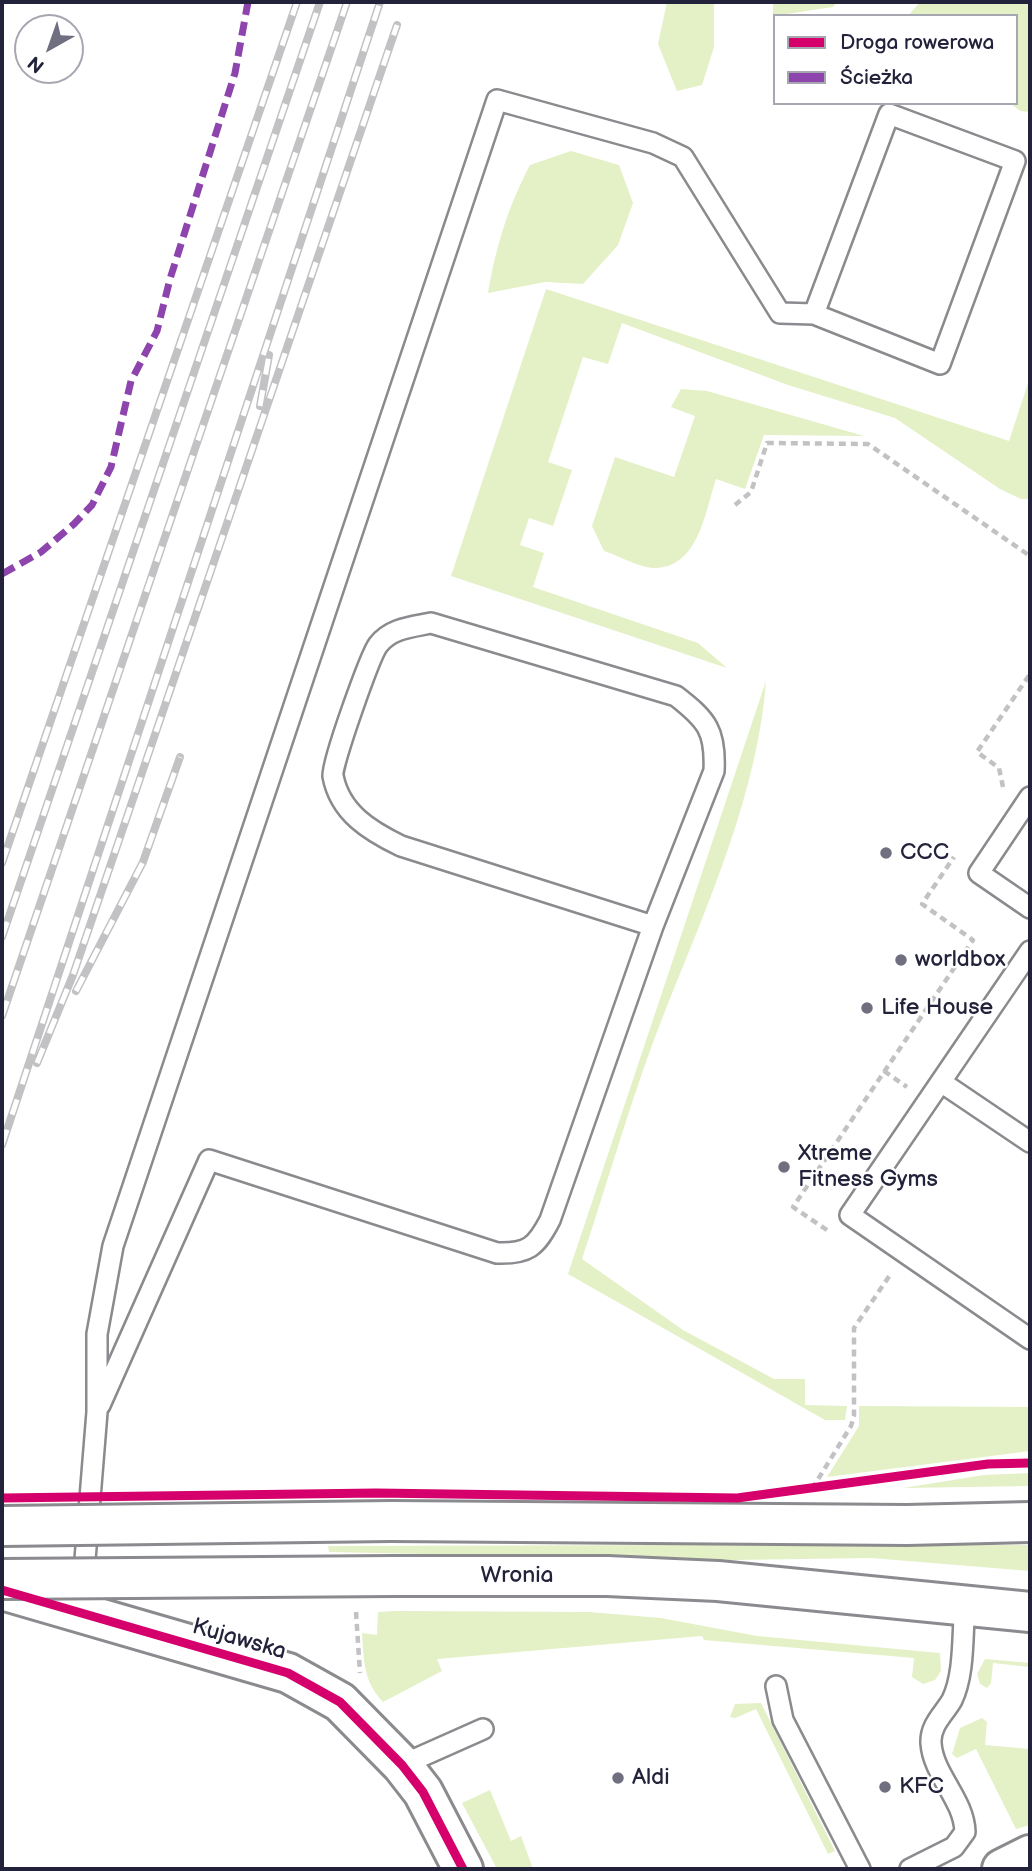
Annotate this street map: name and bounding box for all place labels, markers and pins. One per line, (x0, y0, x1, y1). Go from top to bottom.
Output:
place label: CCC (900, 839, 949, 867)
marker: CCC (878, 845, 894, 861)
place label: worldbox (915, 946, 1006, 974)
marker: worldbox (893, 952, 909, 968)
place label: Life House (881, 994, 993, 1022)
marker: Life House (859, 1000, 875, 1016)
place label: Xtreme Fitness Gyms (798, 1140, 938, 1194)
marker: Xtreme Fitness Gyms (776, 1159, 792, 1175)
place label: Aldi (632, 1764, 670, 1792)
marker: Aldi (610, 1770, 626, 1786)
place label: KFC (899, 1773, 944, 1801)
marker: KFC (877, 1779, 893, 1795)

